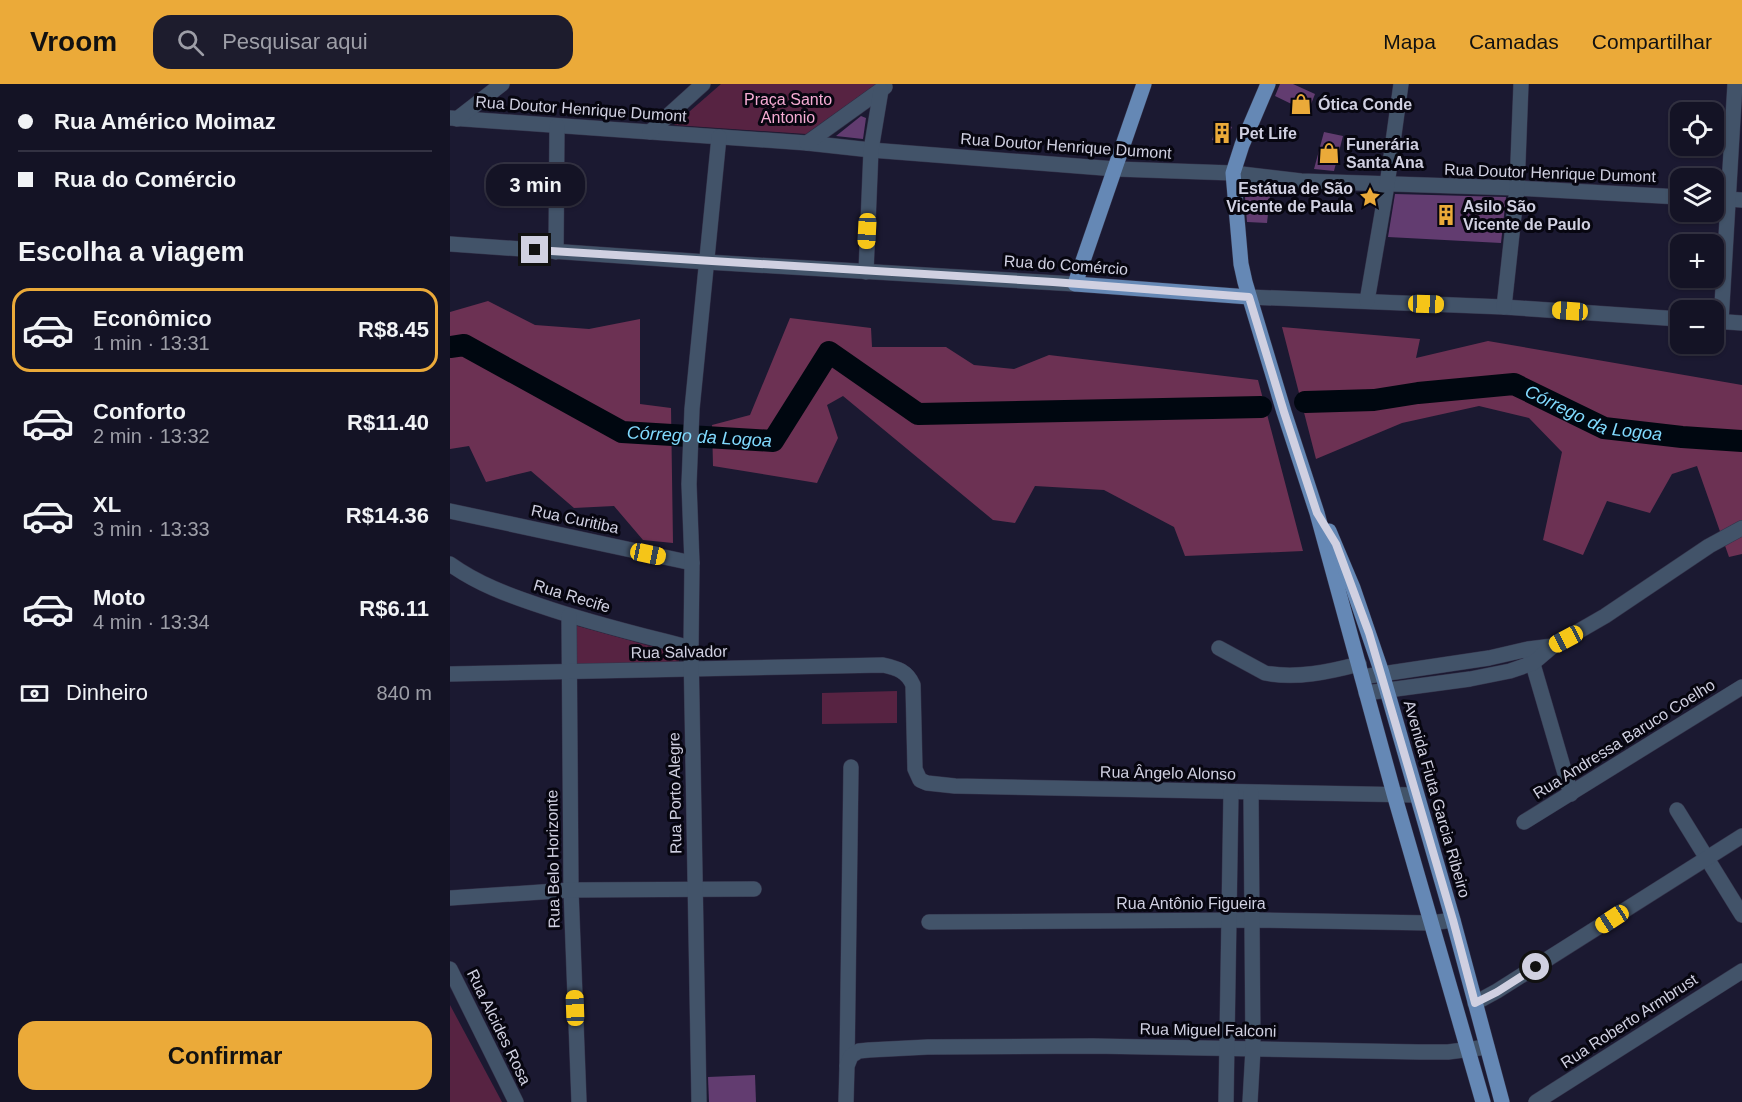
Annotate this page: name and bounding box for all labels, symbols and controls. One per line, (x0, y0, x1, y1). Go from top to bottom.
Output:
search box (153, 15, 573, 69)
text: Vroom (30, 26, 117, 57)
icon: search (174, 26, 207, 59)
text: Pesquisar aqui (222, 29, 368, 54)
text: Mapa (1383, 30, 1436, 53)
text: Camadas (1469, 30, 1559, 53)
text: Compartilhar (1592, 30, 1712, 53)
park label: Praça Santo Antonio (744, 91, 832, 126)
shop icon: Ótica Conde (1289, 92, 1313, 116)
street label: Rua Doutor Henrique Dumont (475, 93, 688, 125)
place label: Ótica Conde (1318, 95, 1412, 113)
map controls (1670, 102, 1724, 354)
button: locate (1670, 102, 1724, 156)
text: Rua Américo Moimaz (54, 109, 276, 134)
building icon: Pet Life (1210, 121, 1234, 145)
place label: Pet Life (1239, 125, 1297, 142)
street label: Rua Doutor Henrique Dumont (960, 130, 1173, 162)
place label: Funerária Santa Ana (1346, 136, 1424, 171)
shop icon: Funerária Santa Ana (1317, 141, 1341, 165)
street label: Rua Doutor Henrique Dumont (1444, 161, 1657, 185)
callout: 3 min (486, 163, 584, 205)
text: Rua do Comércio (54, 167, 236, 192)
button: layers (1670, 168, 1724, 222)
text: 3 min (509, 174, 562, 196)
place label: Estátua de São Vicente de Paula (1226, 180, 1353, 215)
place icon: Estátua de São Vicente de Paula (1358, 185, 1382, 209)
place label: Asilo São Vicente de Paulo (1463, 198, 1591, 233)
building icon: Asilo São Vicente de Paulo (1434, 203, 1458, 227)
car (857, 213, 877, 249)
button: + (1670, 234, 1724, 288)
route end (521, 236, 548, 263)
text: Escolha a viagem (18, 237, 245, 267)
street label: Rua do Comércio (1003, 252, 1129, 278)
car (1408, 294, 1444, 314)
button: − (1670, 300, 1724, 354)
car (1551, 301, 1589, 321)
icon: car (21, 303, 75, 357)
text: Econômico (93, 306, 212, 331)
text: R$8.45 (358, 317, 429, 342)
text: 1 min · 13:31 (93, 332, 210, 354)
water label: Córrego da Logoa (1522, 381, 1663, 445)
icon: car (21, 396, 75, 450)
text: Conforto (93, 399, 186, 424)
text: R$11.40 (347, 410, 429, 435)
water label: Córrego da Logoa (626, 422, 772, 451)
text: 2 min · 13:32 (93, 425, 210, 447)
icon: car (21, 489, 75, 543)
text: XL (93, 492, 121, 517)
street label: Rua Curitiba (530, 501, 620, 537)
text: R$14.36 (346, 503, 429, 528)
text: 3 min · 13:33 (93, 518, 210, 540)
car (629, 541, 667, 567)
street label: Rua Recife (532, 576, 612, 616)
icon: car (21, 582, 75, 636)
text: Moto (93, 585, 146, 610)
text: R$6.11 (359, 596, 429, 621)
text: 4 min · 13:34 (93, 611, 210, 633)
car (1546, 623, 1586, 655)
street label: Rua Salvador (630, 643, 728, 661)
street label: Rua Andressa Baruco Coelho (1530, 676, 1718, 802)
icon: cash (18, 677, 51, 710)
text: Dinheiro (66, 680, 148, 705)
text: 840 m (376, 682, 432, 704)
street label: Avenida Fiuta Garcia Ribeiro (1401, 698, 1473, 900)
street label: Rua Porto Alegre (665, 732, 685, 854)
street label: Rua Ângelo Alonso (1100, 762, 1236, 783)
street label: Rua Belo Horizonte (543, 789, 563, 929)
street label: Rua Antônio Figueira (1116, 895, 1266, 912)
car (1592, 902, 1632, 936)
route start (1522, 953, 1549, 980)
street label: Rua Alcides Rosa (464, 967, 534, 1088)
street label: Rua Roberto Armbrust (1558, 970, 1701, 1071)
car (565, 990, 585, 1026)
street label: Rua Miguel Falconi (1139, 1020, 1277, 1040)
button: Confirmar (18, 1021, 432, 1090)

